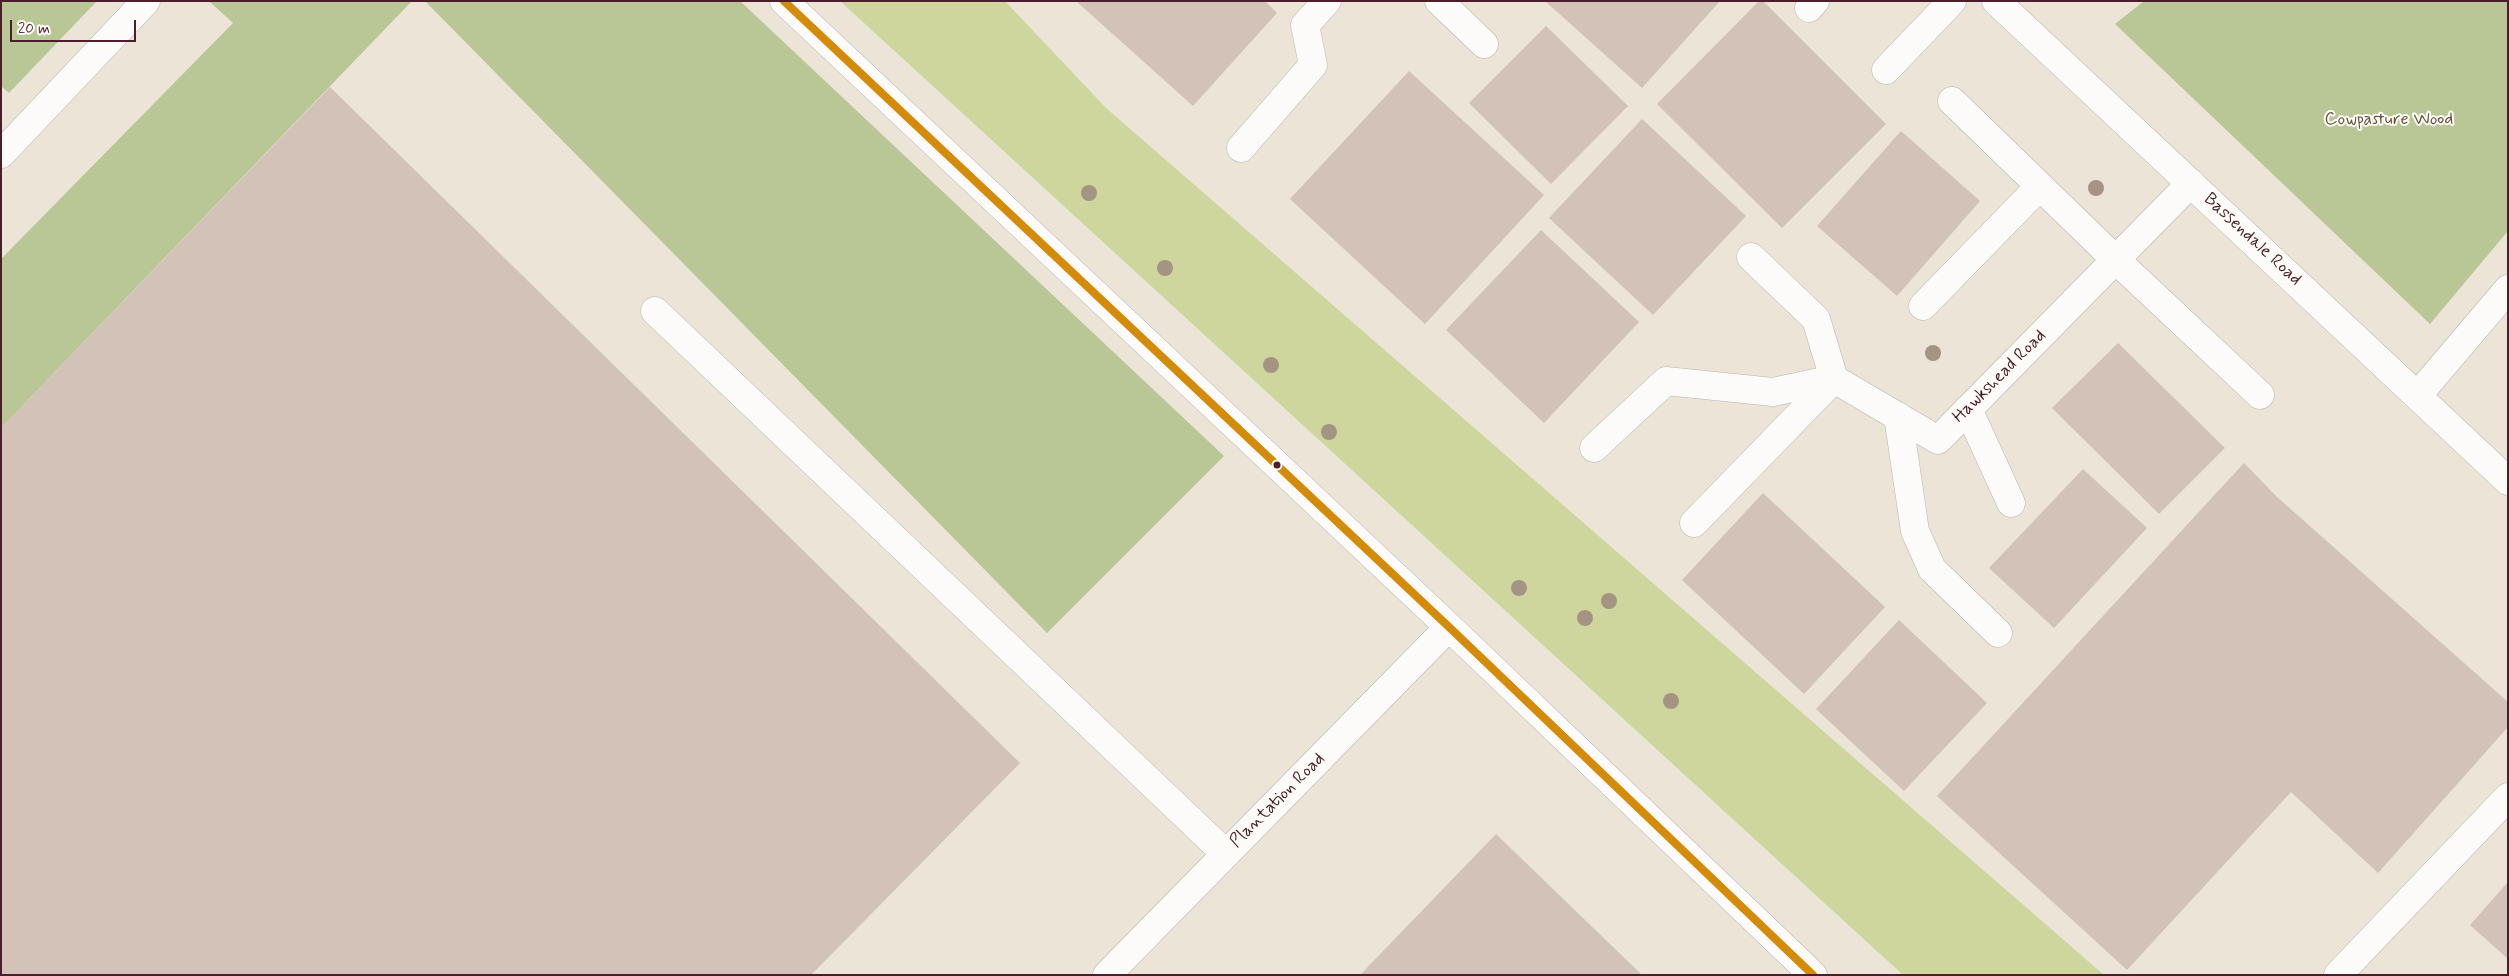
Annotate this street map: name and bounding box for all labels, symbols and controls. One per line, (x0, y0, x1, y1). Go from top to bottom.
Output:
scale bar (12, 10, 139, 42)
text: 20 m (18, 19, 50, 39)
park label: Cowpasture Wood (2325, 109, 2453, 131)
street label: Bassendale Road (2198, 189, 2306, 291)
street label: Hawkshead Road (1949, 326, 2051, 428)
unlabelled marker (1272, 460, 1282, 470)
street label: Plantation Road (1226, 749, 1330, 853)

